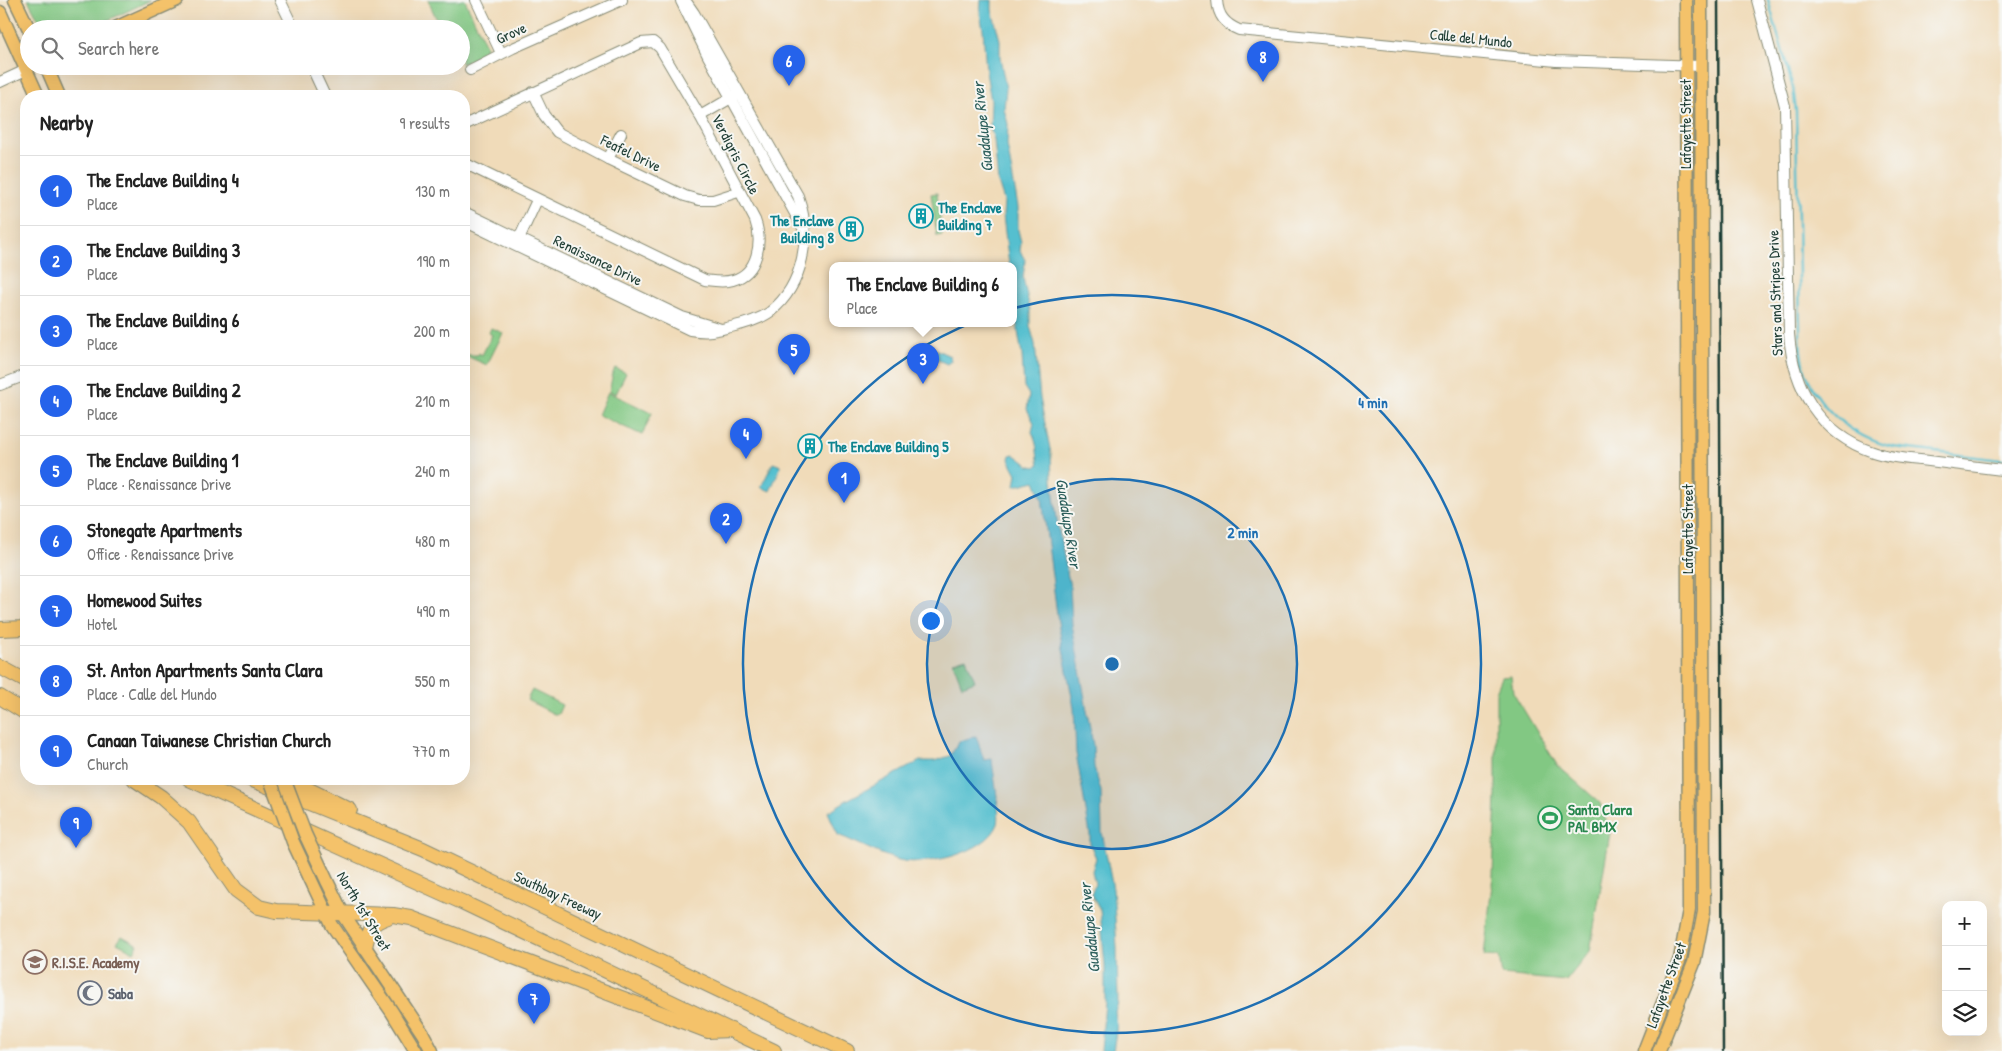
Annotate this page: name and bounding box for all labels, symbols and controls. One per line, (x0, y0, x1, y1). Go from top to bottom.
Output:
street label: Grove (493, 17, 530, 49)
search box (20, 20, 470, 75)
street label: Calle del Mundo (1429, 23, 1513, 53)
icon: search (38, 34, 66, 62)
text: Search here (78, 35, 159, 61)
pin: 8 (1247, 41, 1279, 82)
pin: 6 (773, 45, 805, 86)
street label: Lafayette Street (1675, 78, 1696, 169)
water label: Guadalupe River (966, 79, 998, 173)
text: Nearby (40, 108, 93, 137)
street label: Verdigris Circle (707, 110, 765, 198)
text: 9 results (399, 112, 450, 134)
street label: Feafel Drive (597, 129, 665, 177)
text: The Enclave Building 4 (87, 167, 239, 193)
text: 1 (53, 180, 59, 202)
text: 130 m (415, 180, 450, 202)
text: Place (87, 193, 118, 215)
place label: The Enclave Building 7 (937, 197, 1002, 236)
building icon: The Enclave Building 7 (908, 203, 934, 229)
place label: The Enclave Building 8 (769, 210, 834, 249)
building icon: The Enclave Building 8 (838, 216, 864, 242)
street label: Renaissance Drive (550, 229, 646, 291)
street label: Stars and Stripes Drive (1762, 230, 1788, 356)
text: The Enclave Building 3 (87, 237, 240, 263)
text: 2 (52, 250, 60, 272)
text: 190 m (417, 250, 450, 272)
popup (829, 262, 1017, 327)
text: Place (87, 263, 118, 285)
text: The Enclave Building 6 (847, 271, 999, 297)
text: Place (847, 297, 878, 319)
text: The Enclave Building 6 (87, 307, 239, 333)
text: 3 (52, 320, 60, 342)
text: 200 m (414, 320, 450, 342)
text: Place (87, 333, 118, 355)
pin: 5 (778, 334, 810, 375)
pin: 3 (907, 343, 939, 384)
text: The Enclave Building 2 (87, 377, 241, 403)
text: 4 (53, 390, 59, 412)
text: 210 m (415, 390, 450, 412)
text: 4 min (1358, 392, 1388, 413)
text: Place (87, 403, 118, 425)
pin: 4 (730, 418, 762, 459)
building icon: The Enclave Building 5 (797, 433, 823, 459)
place label: The Enclave Building 5 (827, 436, 949, 458)
text: The Enclave Building 1 (87, 447, 239, 473)
text: 5 (53, 460, 59, 482)
text: 240 m (415, 460, 450, 482)
pin: 1 (828, 462, 860, 503)
text: Place · Renaissance Drive (87, 473, 231, 495)
water label: Guadalupe River (1051, 477, 1087, 571)
street label: Lafayette Street (1677, 483, 1698, 574)
pin: 2 (710, 503, 742, 544)
text: Stonegate Apartments (87, 517, 242, 543)
text: 2 min (1228, 522, 1259, 543)
text: 6 (53, 530, 59, 552)
text: 480 m (415, 530, 450, 552)
text: Office · Renaissance Drive (87, 543, 234, 565)
text: Homewood Suites (87, 587, 202, 613)
text: 7 (52, 600, 60, 622)
text: 490 m (416, 600, 450, 622)
your location (918, 608, 944, 634)
text: Hotel (87, 613, 117, 635)
centre of rings (1103, 655, 1121, 673)
text: St. Anton Apartments Santa Clara (87, 657, 323, 683)
text: 8 (53, 670, 59, 692)
text: 550 m (415, 670, 450, 692)
text: Place · Calle del Mundo (87, 683, 217, 705)
text: Canaan Taiwanese Christian Church (87, 727, 331, 753)
text: 9 (53, 740, 59, 762)
text: 770 m (412, 740, 450, 762)
text: Church (87, 753, 128, 775)
place label: Santa Clara PAL BMX (1568, 799, 1632, 837)
sports icon: Santa Clara PAL BMX (1537, 805, 1563, 831)
pin: 9 (60, 807, 92, 848)
street label: Southbay Freeway (511, 865, 605, 925)
street label: North 1st Street (332, 867, 396, 955)
water label: Guadalupe River (1073, 880, 1105, 974)
map controls (1942, 901, 1987, 1036)
button: + (1942, 901, 1987, 946)
street label: Lafayette Street (1641, 938, 1691, 1031)
button: − (1942, 946, 1987, 991)
school or university icon: R.I.S.E. Academy (22, 949, 48, 975)
place label: R.I.S.E. Academy (52, 952, 140, 974)
mosque icon: Saba (77, 980, 103, 1006)
place label: Saba (108, 983, 133, 1004)
pin: 7 (518, 983, 550, 1024)
button: layers (1942, 991, 1987, 1036)

